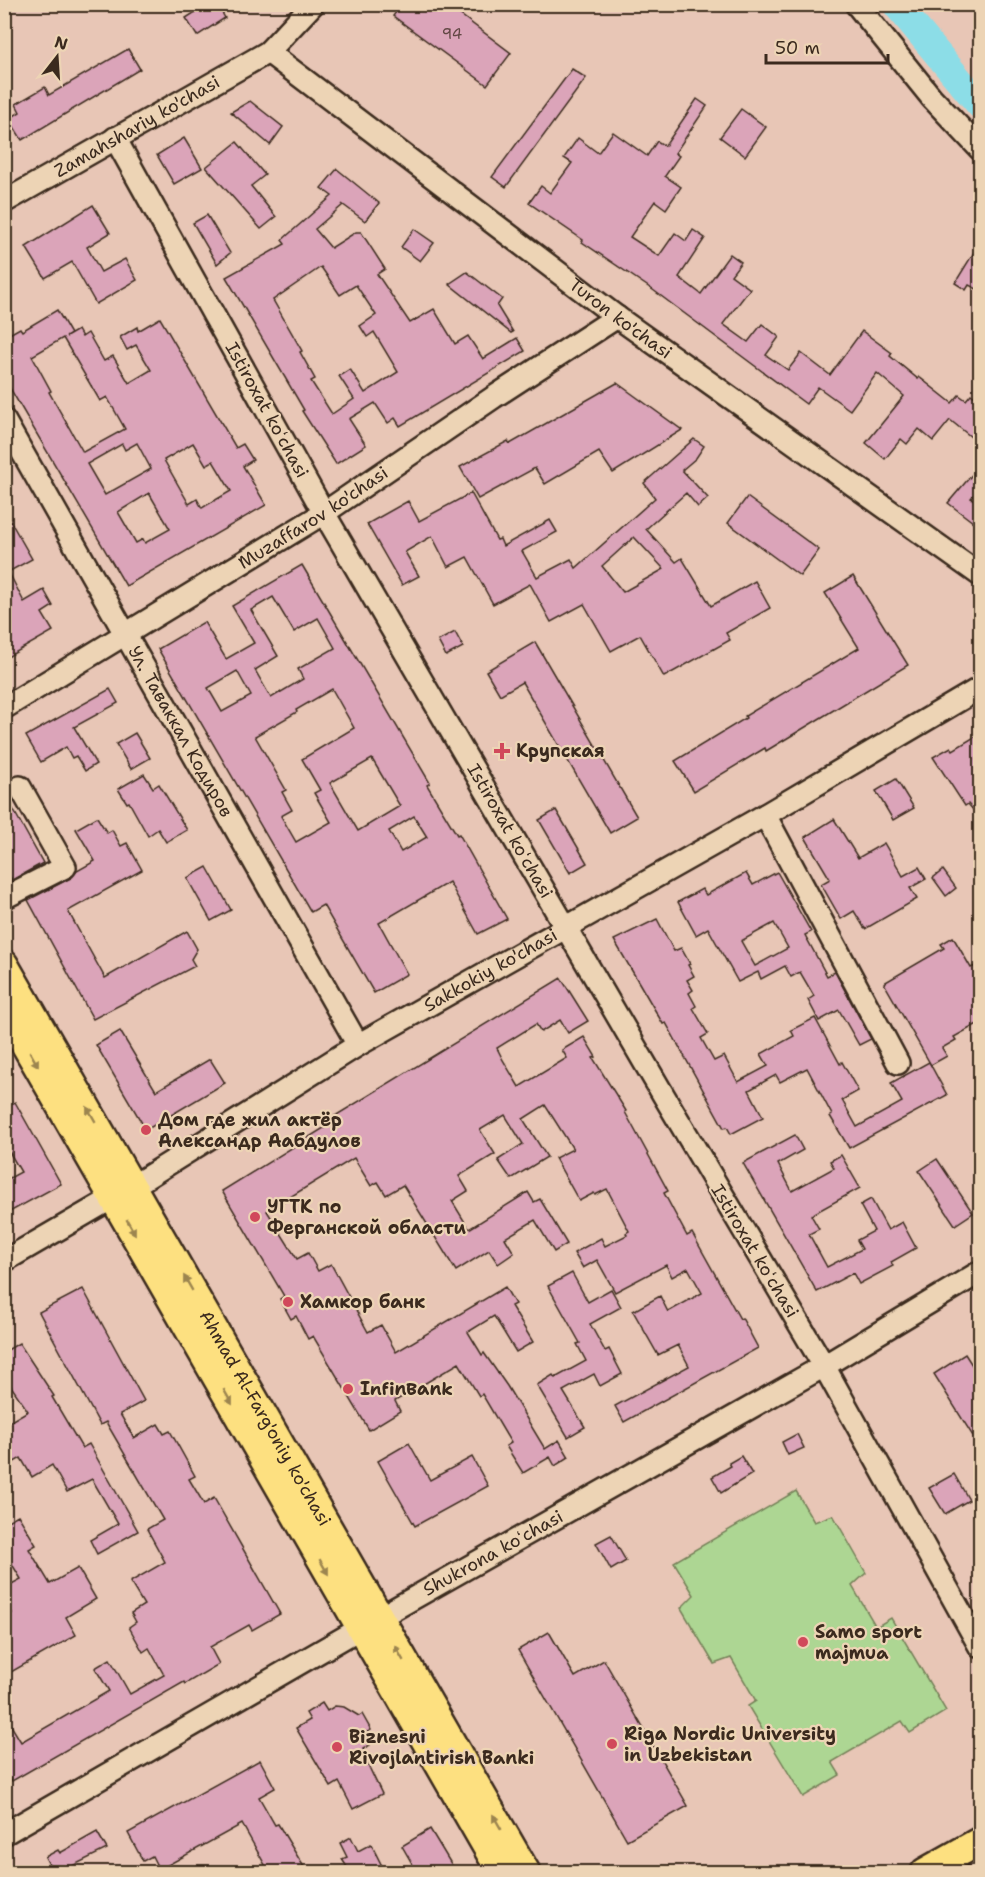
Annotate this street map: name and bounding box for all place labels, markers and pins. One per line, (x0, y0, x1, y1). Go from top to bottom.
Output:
place label: Крупская (516, 739, 605, 763)
marker: Крупская (493, 742, 511, 760)
place label: Дом где жил актёр Александр Аабдулов (158, 1108, 361, 1153)
marker: Дом где жил актёр Александр Аабдулов (139, 1123, 153, 1137)
place label: УГТК по Ферганской области (267, 1195, 467, 1240)
marker: УГТК по Ферганской области (248, 1210, 262, 1224)
place label: Хамкор банк (300, 1290, 425, 1314)
marker: Хамкор банк (281, 1295, 295, 1309)
place label: InfinBank (360, 1377, 453, 1401)
marker: InfinBank (341, 1382, 355, 1396)
place label: Samo sport majmua (815, 1620, 922, 1665)
marker: Samo sport majmua (796, 1635, 810, 1649)
place label: Riga Nordic University in Uzbekistan (624, 1722, 836, 1767)
place label: Biznesni Rivojlantirish Banki (349, 1725, 534, 1770)
marker: Riga Nordic University in Uzbekistan (605, 1737, 619, 1751)
marker: Biznesni Rivojlantirish Banki (330, 1740, 344, 1754)

